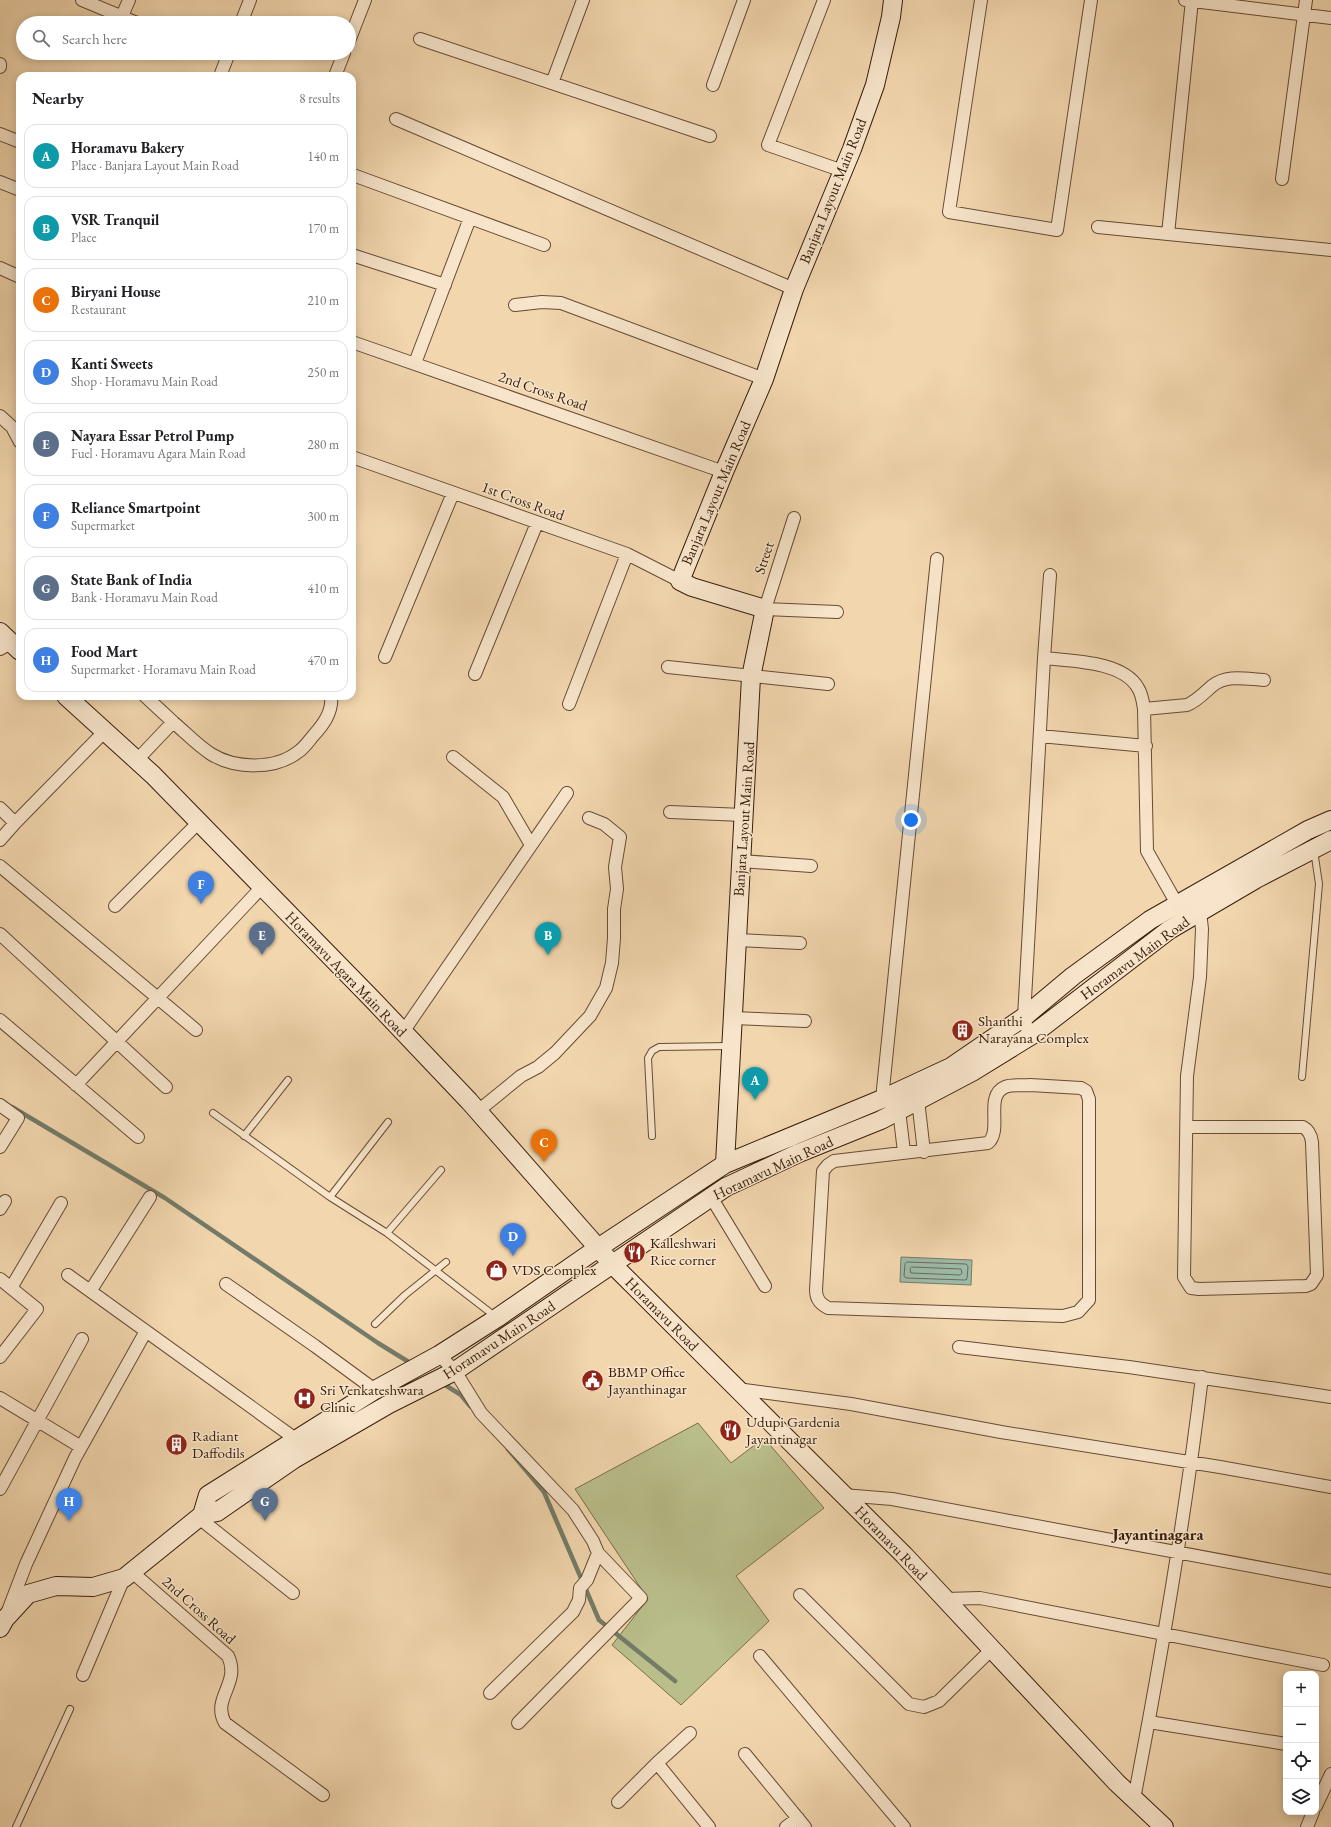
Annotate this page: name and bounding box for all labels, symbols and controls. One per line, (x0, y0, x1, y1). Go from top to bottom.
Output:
search box (16, 16, 356, 60)
icon: search (30, 27, 52, 49)
text: Search here (62, 29, 127, 48)
text: Nearby (32, 87, 84, 109)
text: 8 results (299, 90, 340, 107)
street label: Banjara Layout Main Road (795, 115, 871, 266)
text: Horamavu Bakery (71, 138, 184, 157)
text: A (41, 148, 51, 165)
text: 140 m (308, 148, 339, 165)
text: Place · Banjara Layout Main Road (71, 157, 239, 174)
text: VSR Tranquil (71, 210, 159, 229)
text: B (42, 220, 50, 237)
text: 170 m (308, 220, 339, 237)
text: Place (71, 229, 97, 246)
text: Biryani House (71, 282, 160, 301)
text: C (41, 292, 51, 309)
text: 210 m (308, 292, 339, 309)
text: Restaurant (71, 301, 126, 318)
text: Kanti Sweets (71, 354, 153, 373)
text: D (41, 364, 51, 381)
text: 250 m (308, 364, 339, 381)
street label: 2nd Cross Road (496, 366, 591, 415)
text: Shop · Horamavu Main Road (71, 373, 218, 390)
street label: Banjara Layout Main Road (676, 417, 755, 568)
text: Nayara Essar Petrol Pump (71, 426, 234, 445)
text: E (42, 436, 50, 453)
text: 280 m (308, 436, 339, 453)
text: Fuel · Horamavu Agara Main Road (71, 445, 246, 462)
street label: 1st Cross Road (479, 477, 568, 524)
text: Reliance Smartpoint (71, 498, 200, 517)
text: F (42, 508, 50, 525)
text: 300 m (308, 508, 339, 525)
text: Supermarket (71, 517, 135, 534)
street label: Street (749, 539, 778, 576)
text: State Bank of India (71, 570, 192, 589)
text: G (41, 580, 51, 597)
text: 410 m (308, 580, 339, 597)
text: Bank · Horamavu Main Road (71, 589, 218, 606)
text: Food Mart (71, 642, 138, 661)
text: H (41, 652, 51, 669)
text: 470 m (308, 652, 339, 669)
text: Supermarket · Horamavu Main Road (71, 661, 256, 678)
street label: Banjara Layout Main Road (729, 741, 758, 897)
your location (901, 810, 921, 830)
pin: F (188, 871, 214, 904)
street label: Horamavu Agara Main Road (281, 907, 412, 1041)
street label: Horamavu Main Road (1076, 911, 1193, 1004)
pin: E (249, 922, 275, 955)
pin: B (535, 922, 561, 955)
place label: Shanthi Narayana Complex (978, 1011, 1089, 1047)
building icon: Shanthi Narayana Complex (950, 1017, 976, 1043)
pin: A (742, 1067, 768, 1100)
pin: C (531, 1129, 557, 1162)
street label: Horamavu Main Road (710, 1131, 836, 1204)
pin: D (500, 1223, 526, 1256)
place label: Kalleshwari Rice corner (650, 1233, 716, 1269)
restaurant icon: Kalleshwari Rice corner (621, 1239, 647, 1265)
shop icon: VDS Complex (484, 1257, 510, 1283)
place label: VDS Complex (512, 1260, 597, 1279)
street label: Horamavu Road (621, 1273, 704, 1355)
street label: Horamavu Main Road (439, 1296, 559, 1383)
place label: BBMP Office Jayanthinagar (606, 1362, 687, 1398)
public building icon: BBMP Office Jayanthinagar (580, 1368, 606, 1394)
place label: Sri Venkateshwara Clinic (320, 1380, 424, 1416)
hospital icon: Sri Venkateshwara Clinic (291, 1386, 317, 1412)
place label: Udupi Gardenia Jayantinagar (744, 1412, 840, 1448)
restaurant icon: Udupi Gardenia Jayantinagar (717, 1418, 743, 1444)
place label: Radiant Daffodils (192, 1426, 245, 1462)
building icon: Radiant Daffodils (163, 1432, 189, 1458)
pin: H (56, 1488, 82, 1521)
pin: G (252, 1488, 278, 1521)
street label: Horamavu Road (851, 1501, 932, 1584)
district label: Jayantinagara (1111, 1524, 1204, 1545)
street label: 2nd Cross Road (158, 1571, 241, 1648)
map controls (1283, 1671, 1319, 1815)
button: + (1283, 1671, 1319, 1707)
button: − (1283, 1707, 1319, 1743)
button: locate (1283, 1743, 1319, 1779)
button: layers (1283, 1779, 1319, 1815)

